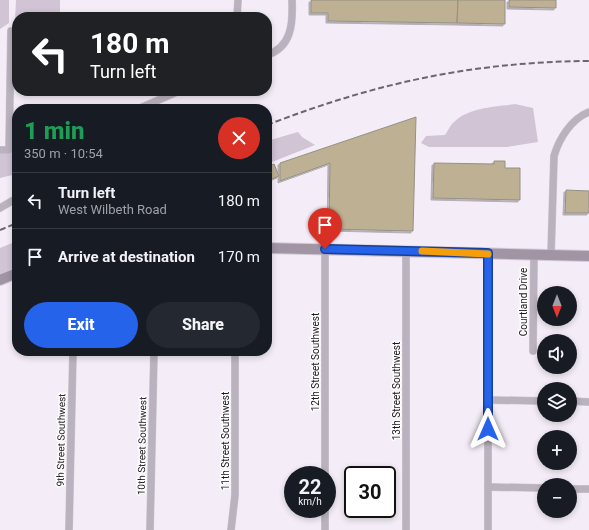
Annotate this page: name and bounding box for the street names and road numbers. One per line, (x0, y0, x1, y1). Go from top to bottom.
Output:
street label: Courtland Drive (518, 268, 529, 336)
street label: 12th Street Southwest (310, 313, 321, 411)
street label: 13th Street Southwest (391, 342, 402, 440)
street label: 11th Street Southwest (220, 392, 231, 490)
street label: 9th Street Southwest (55, 393, 67, 487)
street label: 10th Street Southwest (136, 397, 148, 495)

